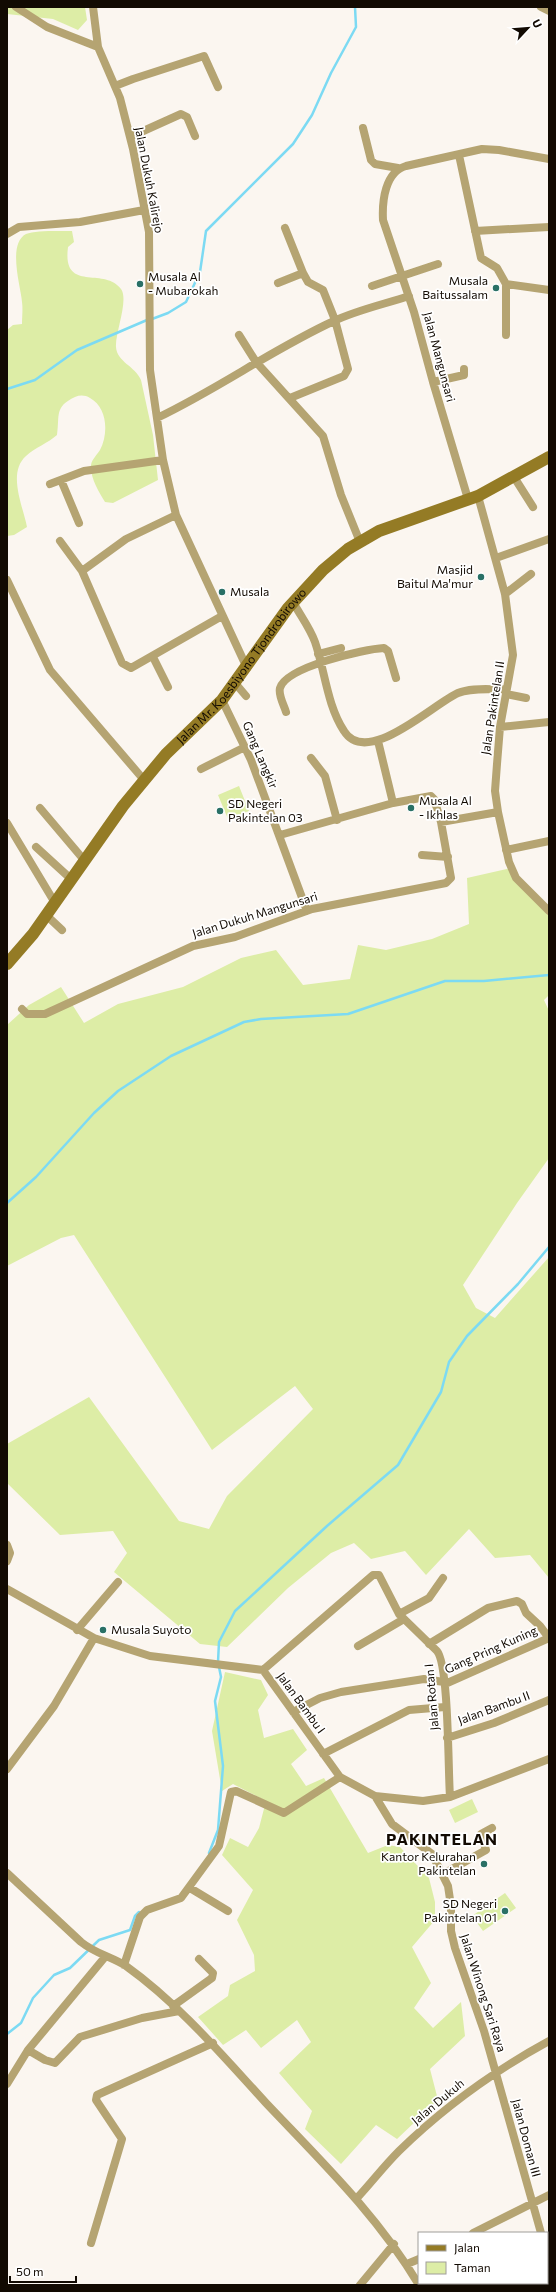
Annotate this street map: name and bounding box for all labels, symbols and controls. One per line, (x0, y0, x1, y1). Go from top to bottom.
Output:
north arrow (508, 8, 548, 48)
text: U (530, 17, 545, 30)
street label: Jalan Dukuh Kalirejo (132, 126, 167, 234)
place label: Musala Al - Mubarokah (148, 269, 218, 297)
place label: Musala Baitussalam (422, 273, 488, 301)
marker: Musala Al - Mubarokah (135, 279, 145, 289)
marker: Musala Baitussalam (491, 283, 501, 293)
street label: Jalan Mangunsari (420, 310, 459, 403)
place label: Masjid Baitul Ma'mur (397, 562, 473, 590)
marker: Masjid Baitul Ma'mur (476, 572, 486, 582)
place label: Musala (230, 584, 269, 598)
street label: Jalan Mr. Koesbiyono Tjondrobirowo (173, 585, 309, 747)
marker: Musala (217, 587, 227, 597)
street label: Jalan Pakintelan II (478, 660, 507, 756)
street label: Gang Langkir (240, 719, 281, 791)
place label: Musala Al - Ikhlas (419, 793, 472, 821)
place label: SD Negeri Pakintelan 03 (228, 796, 303, 824)
marker: Musala Al - Ikhlas (406, 803, 416, 813)
marker: SD Negeri Pakintelan 03 (215, 806, 225, 816)
street label: Jalan Dukuh Mangunsari (190, 888, 319, 941)
place label: Musala Suyoto (111, 1622, 191, 1636)
street label: Gang Pring Kuning (442, 1622, 539, 1676)
marker: Musala Suyoto (98, 1625, 108, 1635)
street label: Jalan Rotan I (421, 1663, 442, 1731)
street label: Jalan Bambu I (274, 1669, 329, 1736)
street label: Jalan Bambu II (456, 1688, 532, 1728)
district label: PAKINTELAN (386, 1829, 498, 1848)
place label: Kantor Kelurahan Pakintelan (381, 1849, 476, 1877)
marker: Kantor Kelurahan Pakintelan (479, 1859, 489, 1869)
place label: SD Negeri Pakintelan 01 (424, 1896, 497, 1924)
marker: SD Negeri Pakintelan 01 (500, 1906, 510, 1916)
street label: Jalan Winong Sari Raya (457, 1932, 510, 2054)
street label: Jalan Dukuh (408, 2075, 467, 2128)
street label: Jalan Doman III (509, 2097, 544, 2179)
legend (418, 2232, 548, 2284)
text: Jalan (454, 2240, 480, 2255)
scale bar (10, 2258, 76, 2284)
text: Taman (454, 2260, 491, 2274)
text: 50 m (16, 2264, 44, 2278)

